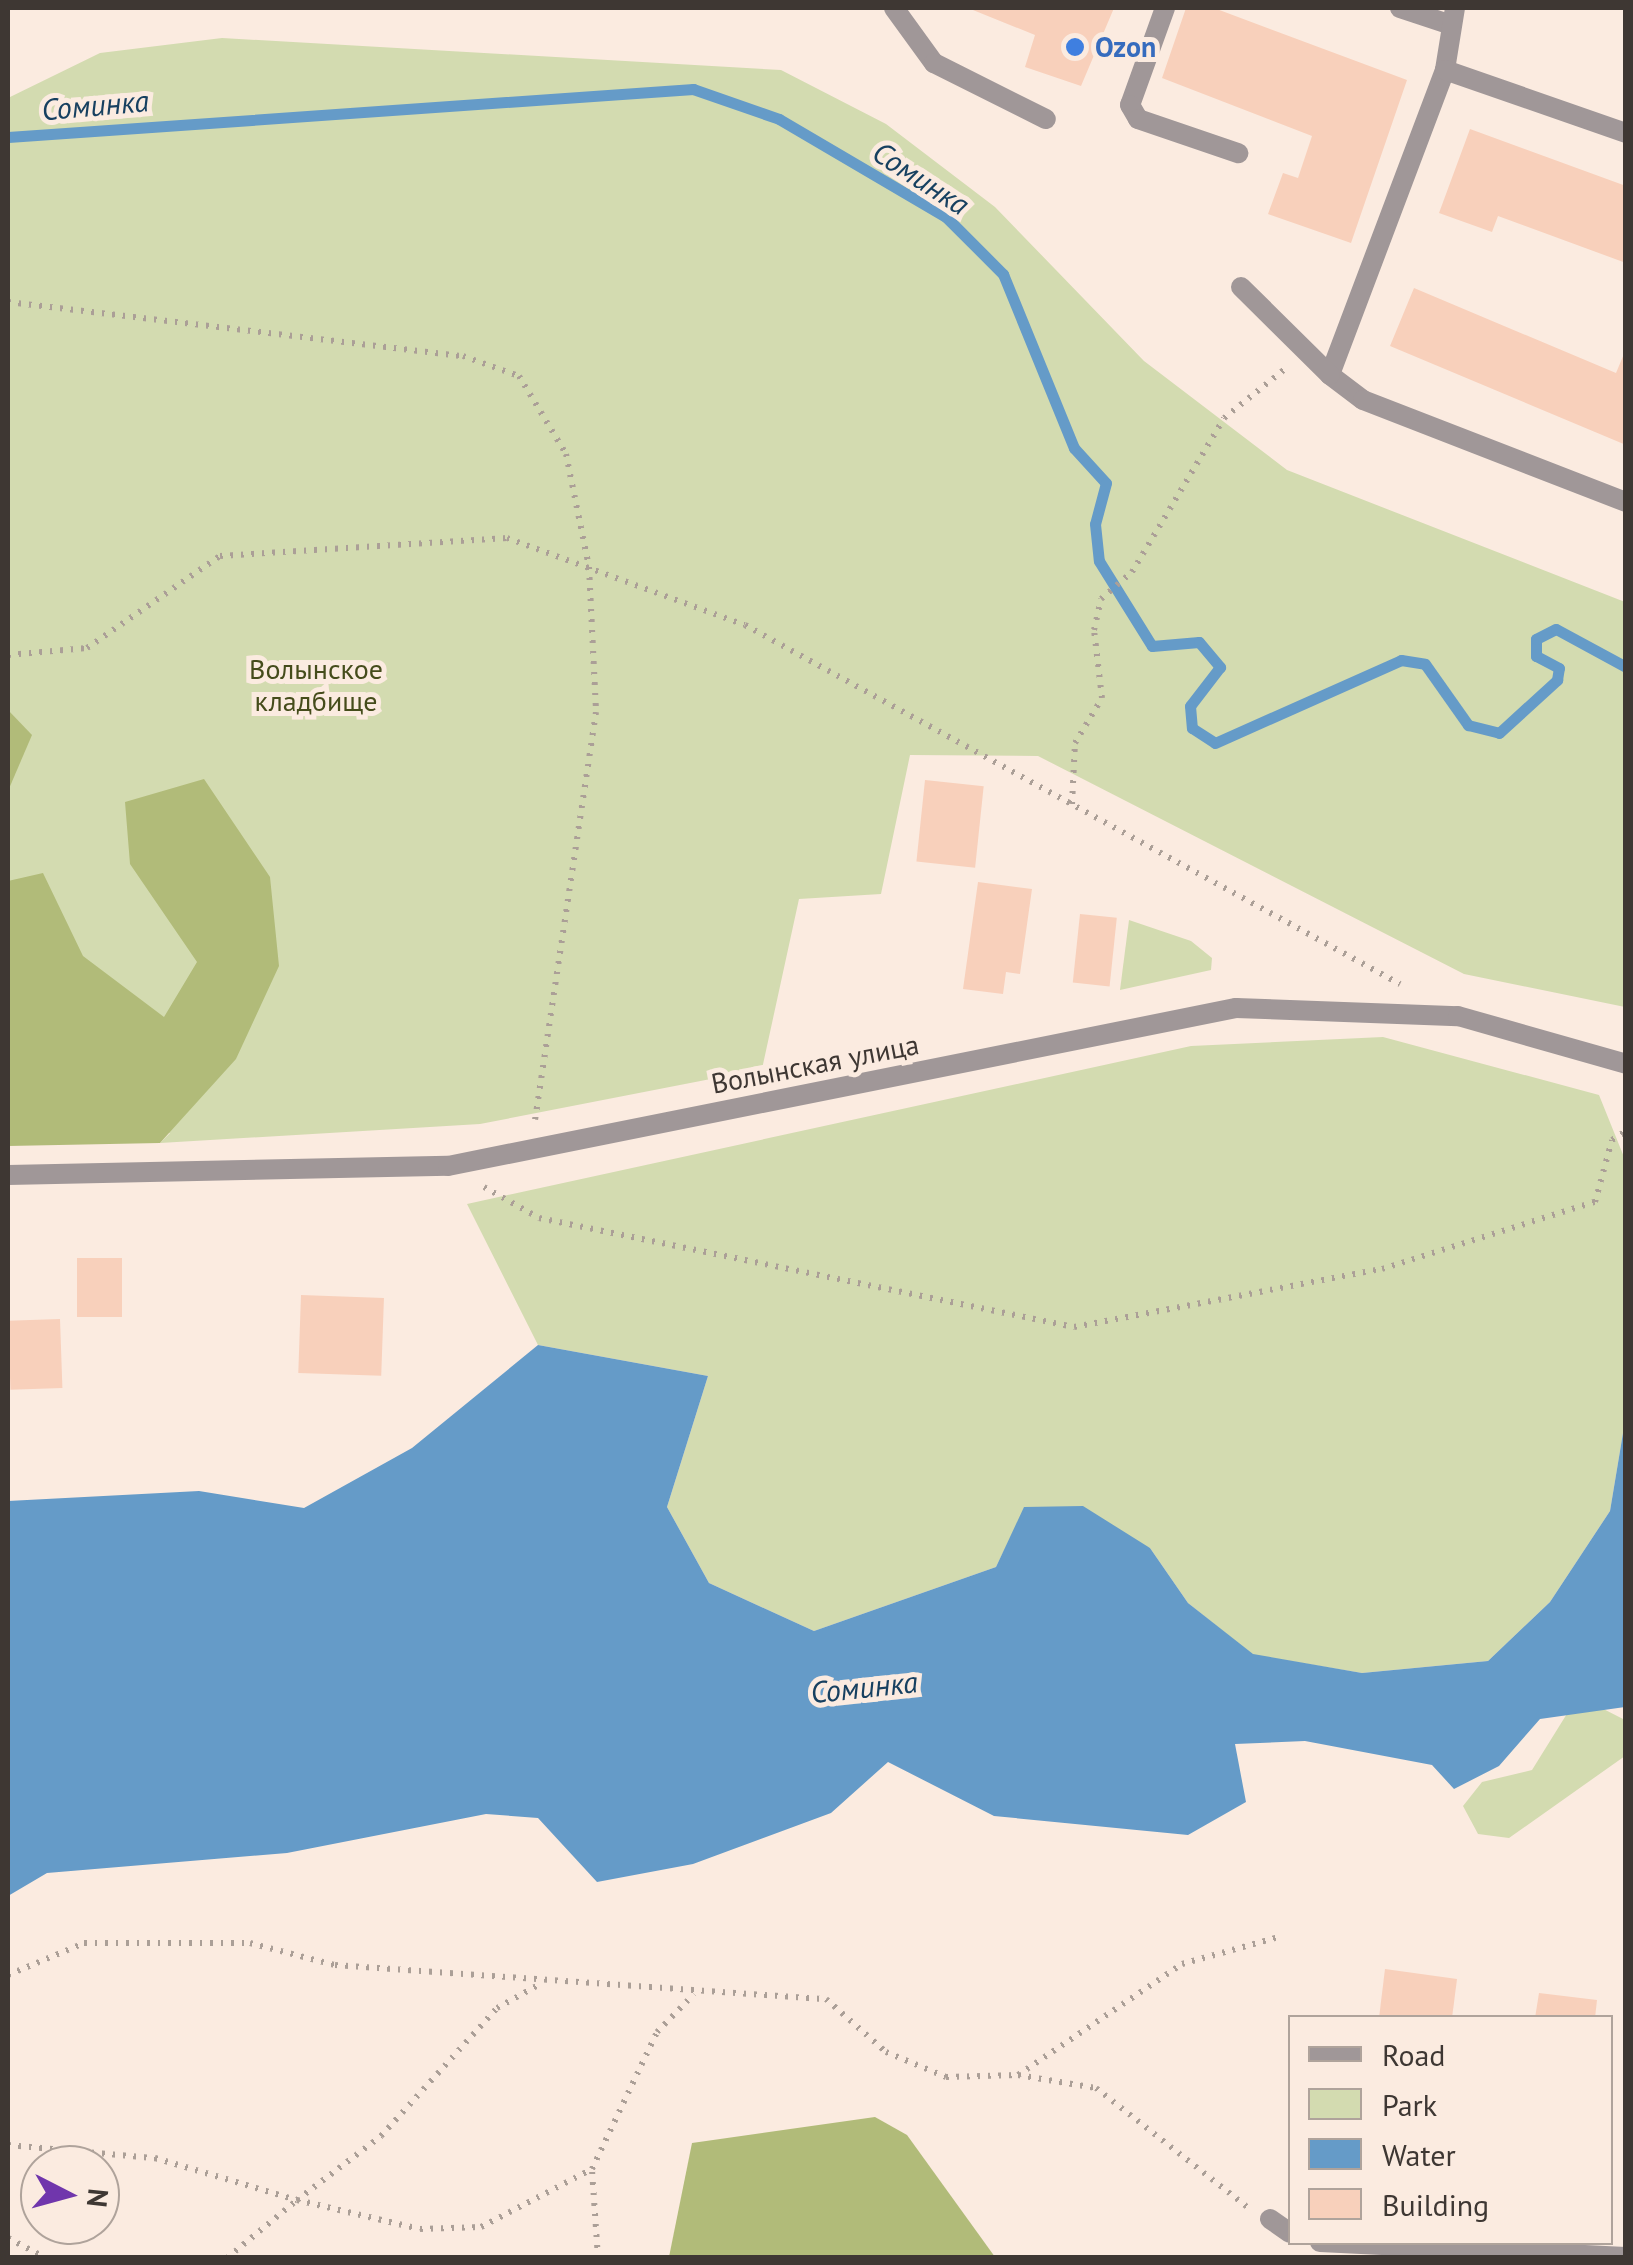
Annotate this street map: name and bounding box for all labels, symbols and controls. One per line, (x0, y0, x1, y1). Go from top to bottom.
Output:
place label: Ozon (1095, 30, 1156, 64)
marker: Ozon (1064, 36, 1086, 58)
water label: Соминка (40, 82, 150, 128)
water label: Соминка (866, 134, 976, 222)
park label: Волынское кладбище (249, 652, 383, 718)
street label: Волынская улица (708, 1027, 922, 1101)
water label: Соминка (809, 1663, 919, 1711)
legend (1288, 2015, 1613, 2245)
text: Road (1382, 2035, 1446, 2074)
text: Park (1382, 2085, 1437, 2124)
text: Water (1382, 2135, 1456, 2174)
north arrow (20, 2145, 120, 2245)
text: Building (1382, 2185, 1489, 2224)
text: N (79, 2187, 118, 2209)

